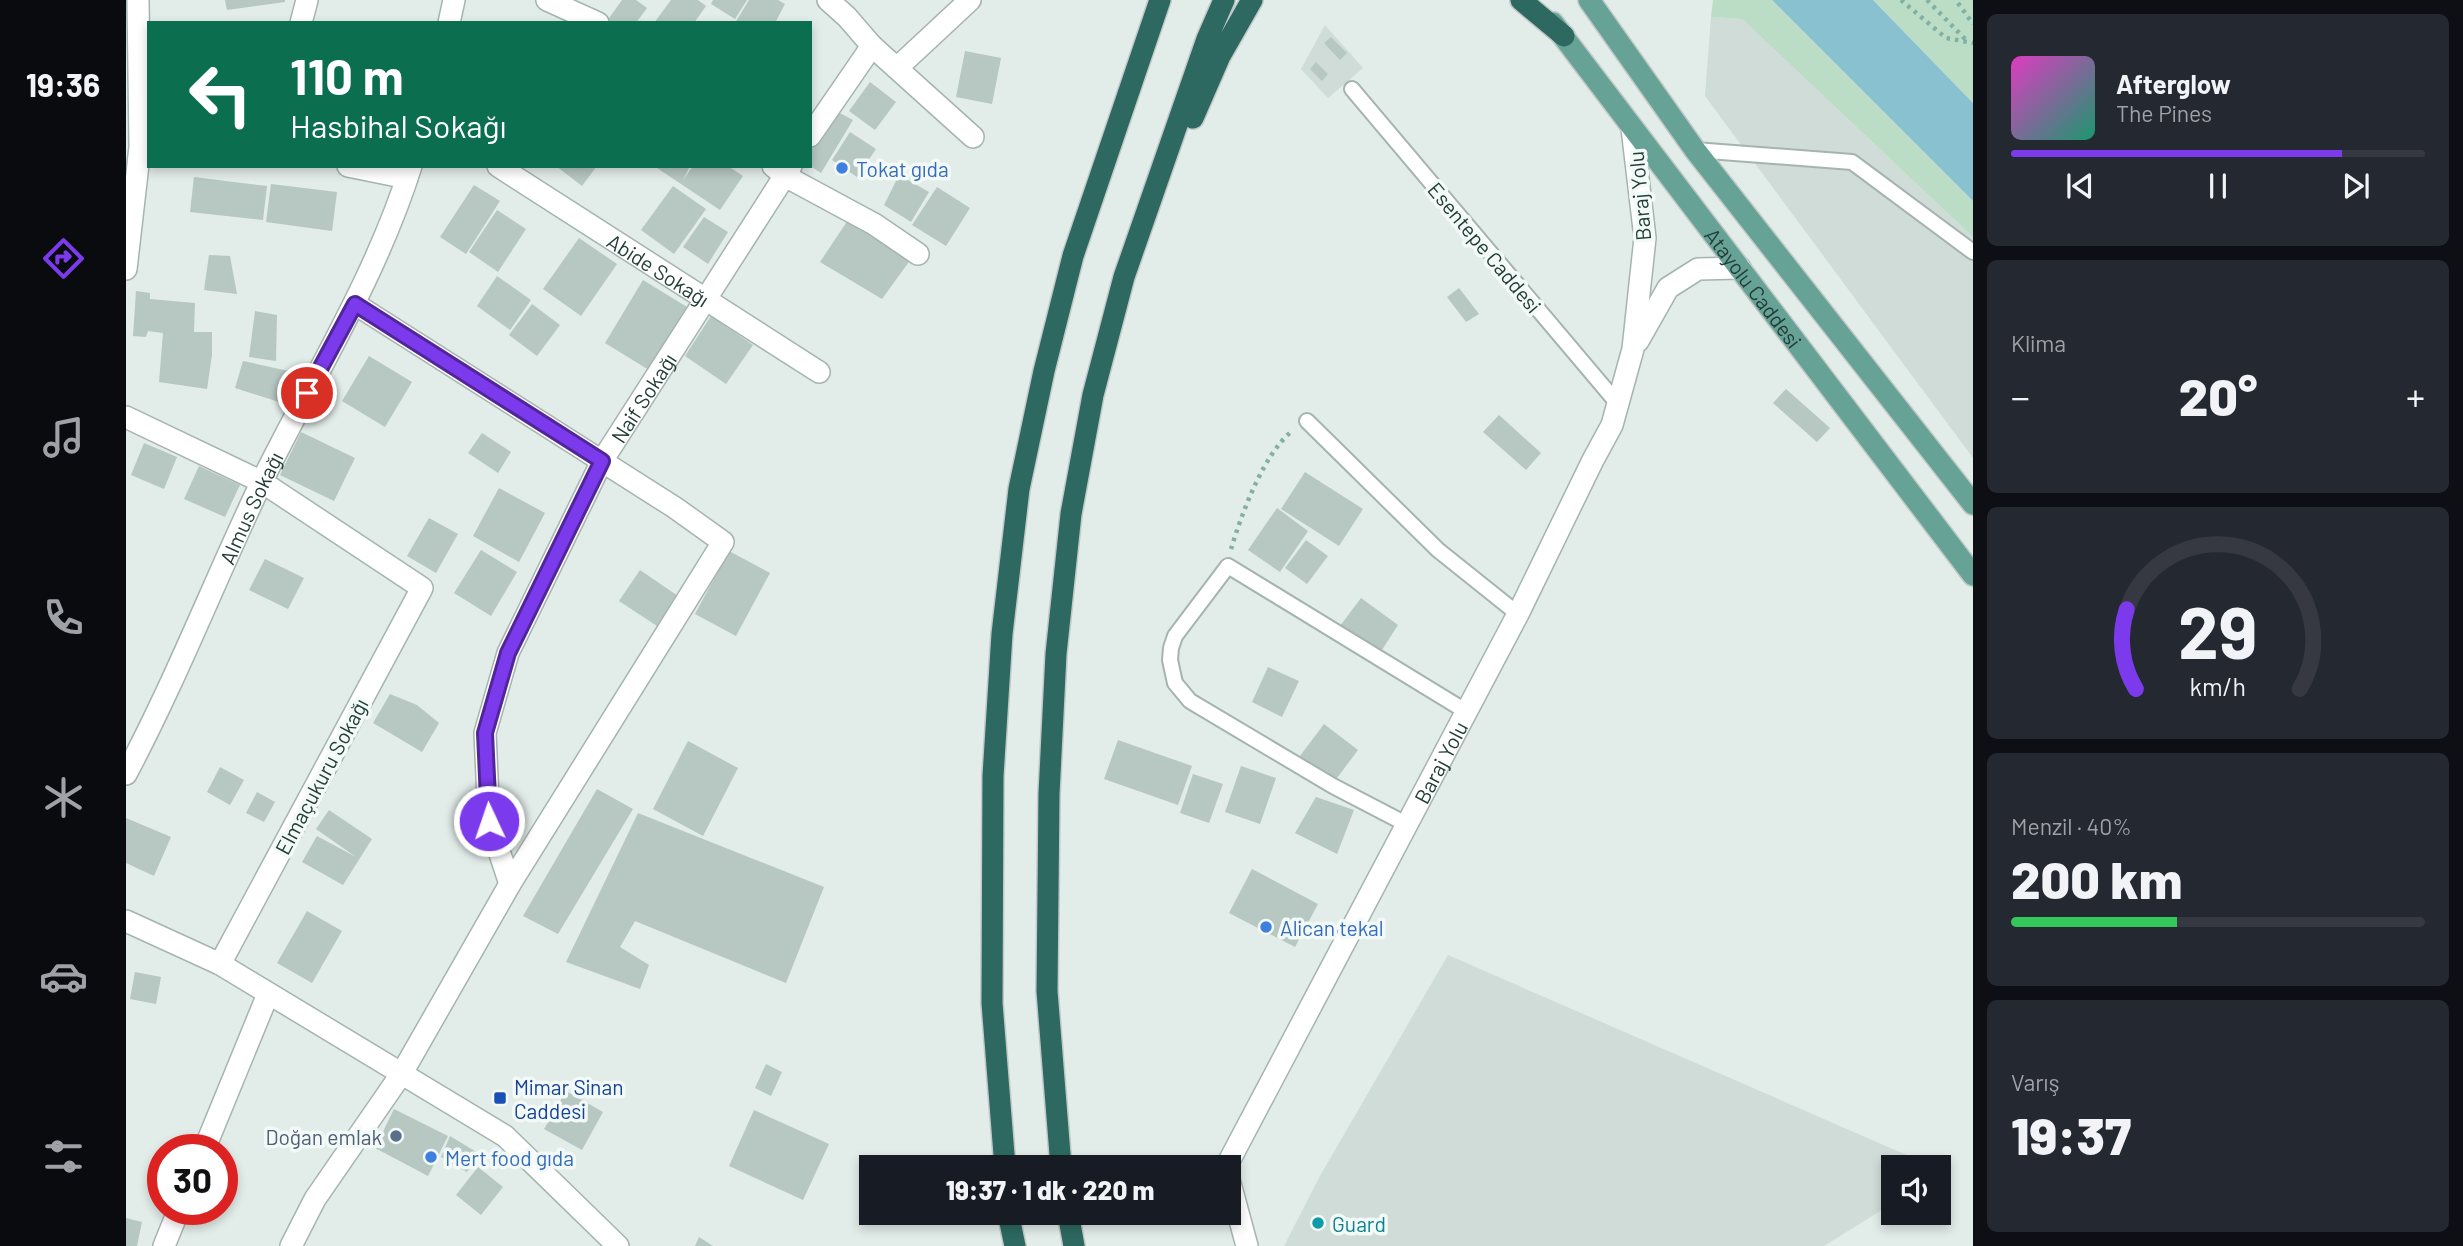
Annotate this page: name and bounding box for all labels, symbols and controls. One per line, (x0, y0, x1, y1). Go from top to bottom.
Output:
text: 110 m (290, 46, 404, 105)
icon: left (175, 49, 266, 140)
text: 19:36 (26, 65, 100, 103)
text: Afterglow (2116, 68, 2231, 99)
text: The Pines (2116, 99, 2212, 127)
text: Hasbihal Sokağı (290, 106, 506, 144)
street label: Baraj Yolu (1623, 150, 1655, 242)
place label: Tokat gıda (856, 156, 949, 181)
marker: Tokat gıda (834, 160, 850, 176)
icon: previous (2061, 167, 2099, 205)
icon: pause (2199, 167, 2237, 205)
icon: next (2337, 167, 2375, 205)
street label: Esentepe Caddesi (1423, 177, 1547, 317)
street label: Atayolu Caddesi (1701, 222, 1807, 352)
street label: Abide Sokağı (603, 227, 714, 311)
icon: directions (39, 234, 88, 283)
text: Klima (2011, 329, 2066, 357)
street label: Naif Sokağı (605, 348, 681, 447)
pin (277, 363, 337, 423)
text: 20° (2179, 364, 2257, 426)
text: − (2011, 373, 2030, 419)
text: + (2406, 373, 2425, 419)
icon: arrive (288, 374, 326, 412)
icon: music (39, 413, 88, 462)
street label: Almus Sokağı (213, 447, 287, 568)
text: 29 (2178, 586, 2258, 674)
icon: phone (39, 593, 88, 642)
text: km/h (2190, 671, 2246, 701)
street label: Elmaçukuru Sokağı (269, 694, 373, 858)
street label: Baraj Yolu (1408, 717, 1472, 807)
icon: climate (39, 773, 88, 822)
position arrow (452, 784, 526, 858)
text: Menzil · 40% (2011, 812, 2132, 840)
text: 200 km (2011, 847, 2182, 909)
place label: Alican tekal (1280, 915, 1384, 940)
marker: Alican tekal (1258, 919, 1274, 935)
icon: car (39, 952, 88, 1001)
text: Varış (2011, 1068, 2060, 1096)
place label: Mimar Sinan Caddesi (514, 1074, 624, 1123)
marker: Mimar Sinan Caddesi (492, 1090, 508, 1106)
text: 19:37 (2011, 1103, 2131, 1165)
place label: Doğan emlak (265, 1124, 382, 1149)
marker: Doğan emlak (388, 1128, 404, 1144)
icon: filters (39, 1132, 88, 1181)
speed limit sign: 30 (147, 1134, 238, 1225)
place label: Mert food gıda (445, 1145, 574, 1170)
marker: Mert food gıda (423, 1149, 439, 1165)
map controls (1881, 1155, 1951, 1225)
button: sound (1881, 1155, 1951, 1225)
text: 19:37 · 1 dk · 220 m (946, 1174, 1154, 1205)
place label: Guard (1332, 1211, 1386, 1236)
marker: Guard (1310, 1215, 1326, 1231)

